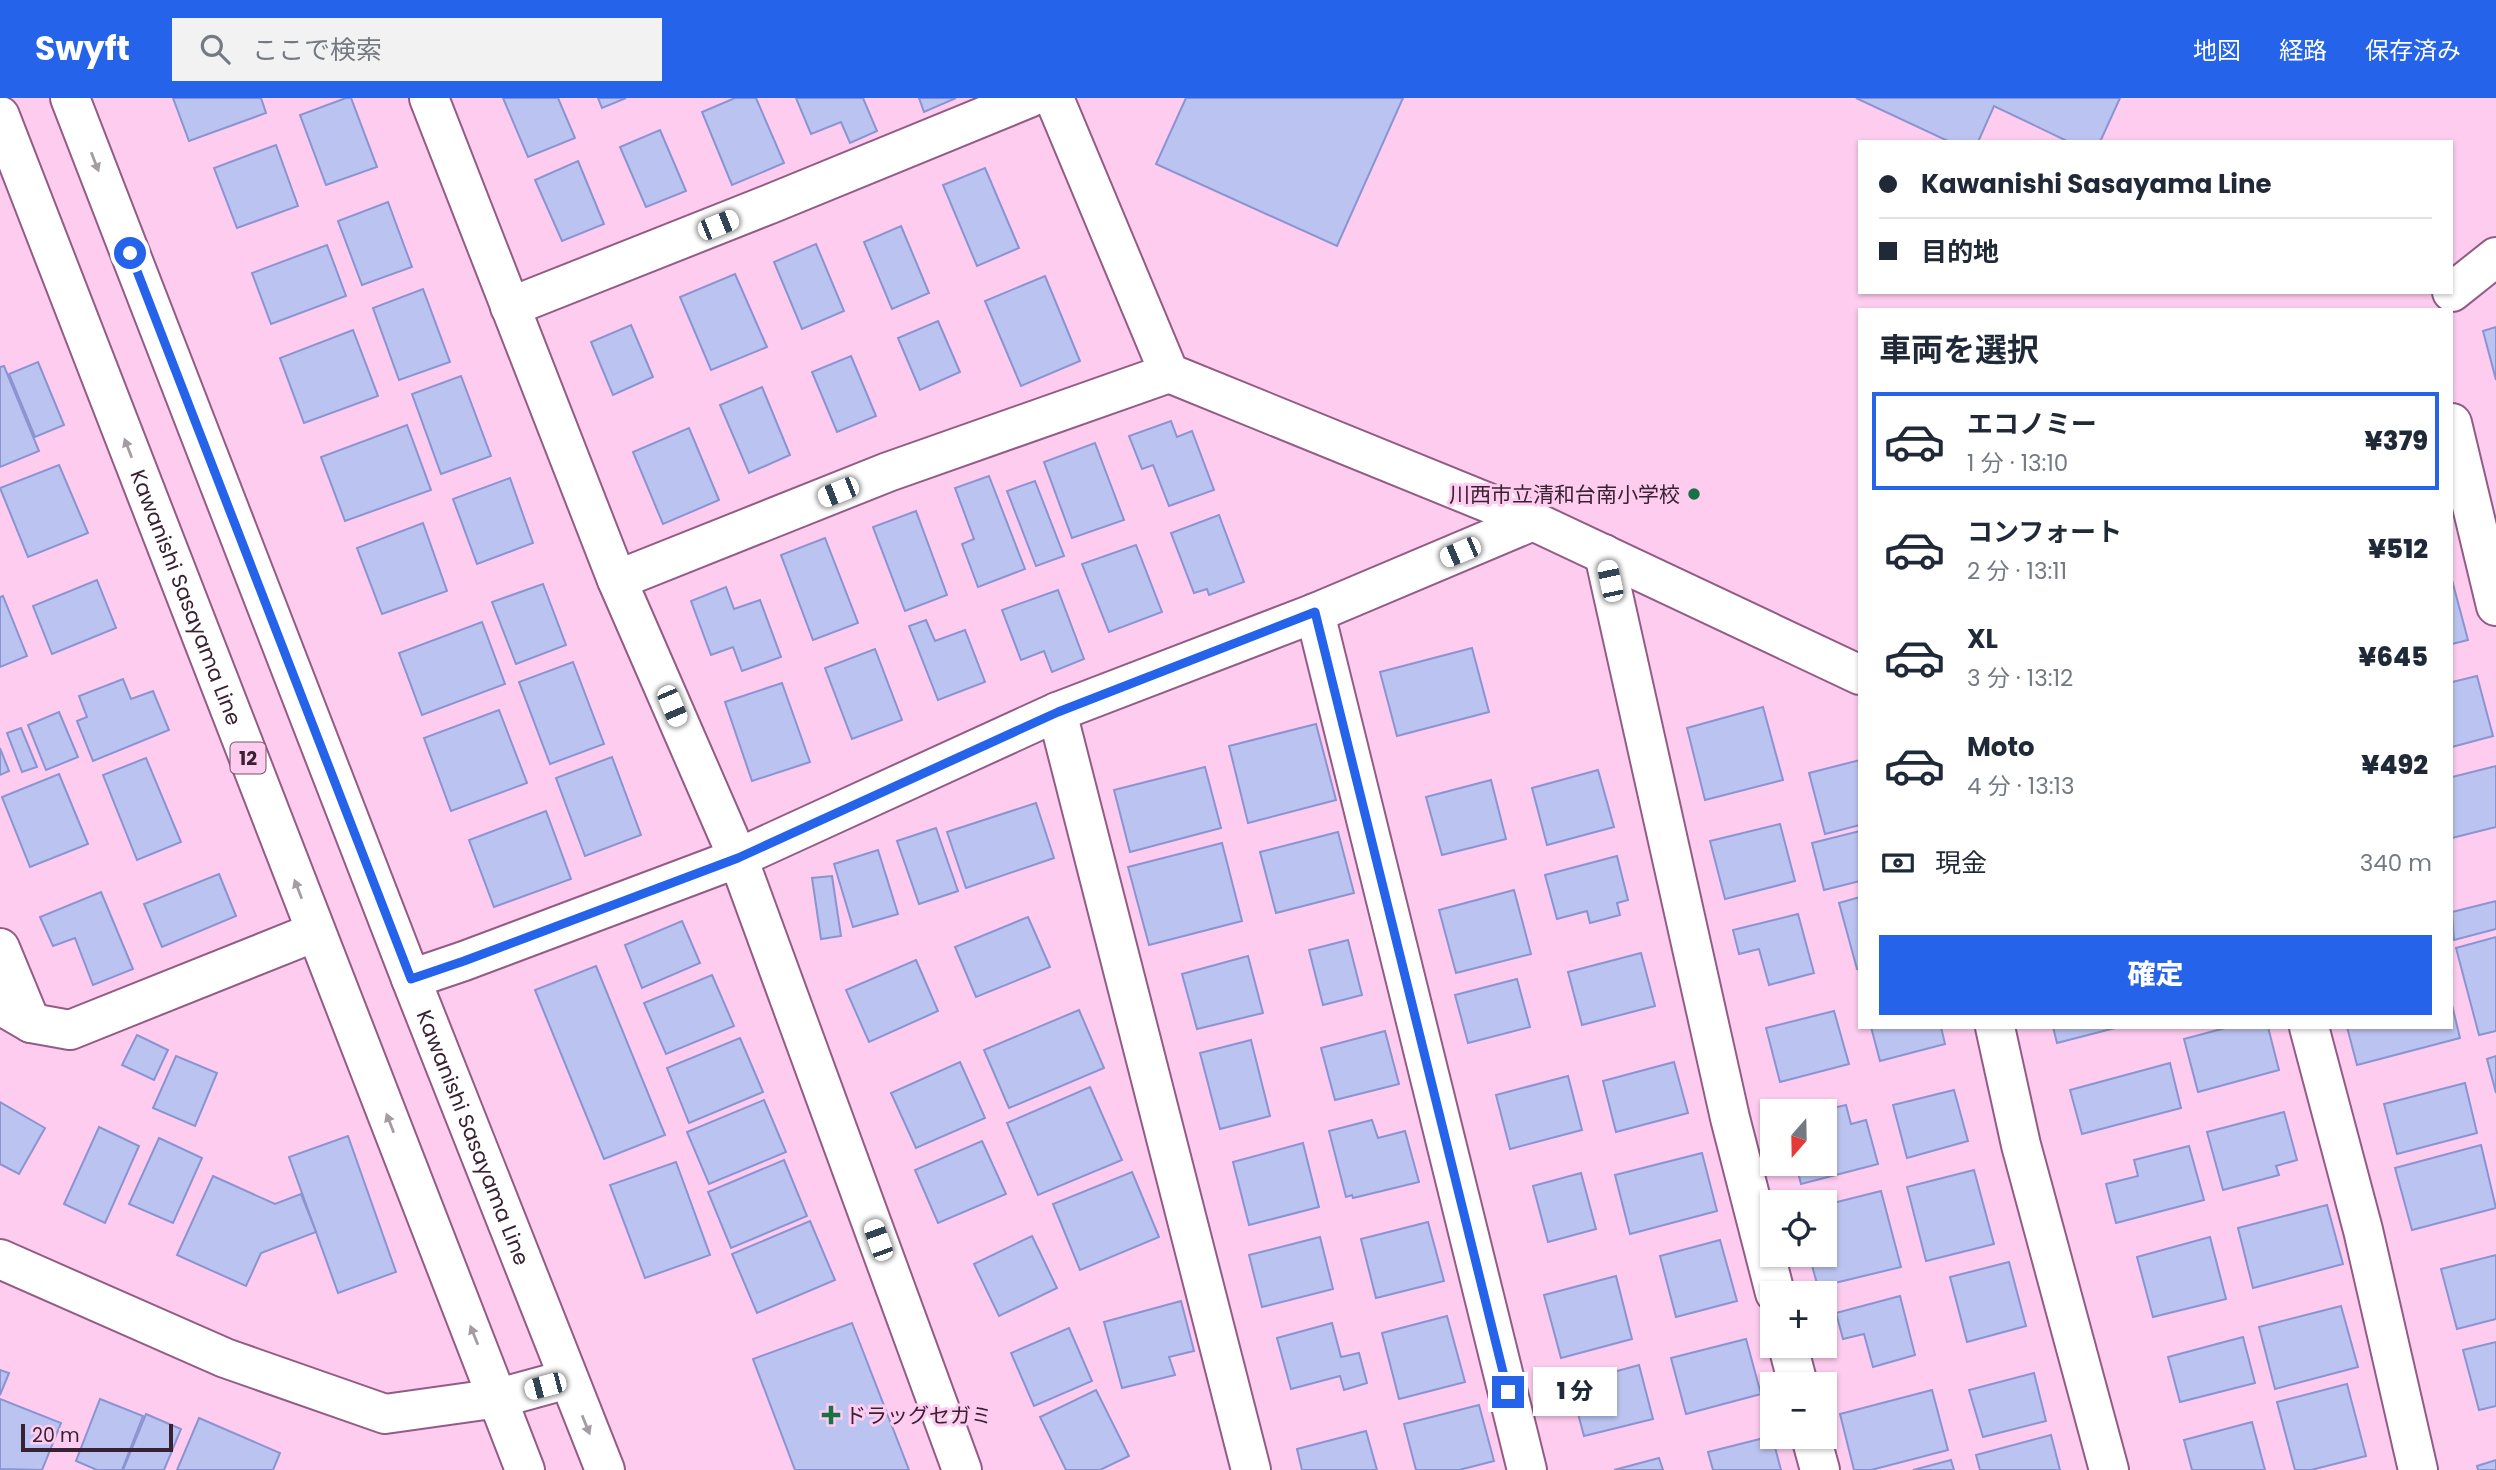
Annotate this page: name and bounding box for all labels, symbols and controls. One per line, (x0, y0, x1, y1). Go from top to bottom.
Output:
search box (172, 18, 662, 81)
text: Swyft (35, 25, 130, 72)
icon: search (196, 30, 234, 68)
text: ここで検索 (252, 32, 382, 68)
text: 地図 (2193, 34, 2241, 67)
text: 経路 (2279, 34, 2327, 67)
text: 保存済み (2365, 34, 2461, 67)
one-way arrow (89, 151, 100, 172)
text: Kawanishi Sasayama Line (1921, 166, 2272, 202)
car (695, 207, 742, 243)
text: 目的地 (1921, 234, 1999, 270)
route start (114, 237, 146, 269)
text: 車両を選択 (1879, 327, 2039, 372)
text: エコノミー (1967, 406, 2097, 442)
icon: car (1883, 410, 1946, 473)
text: ¥379 (2365, 423, 2428, 459)
one-way arrow (123, 437, 134, 458)
text: 1 分 · 13:10 (1967, 447, 2068, 479)
street label: Kawanishi Sasayama Line (124, 465, 249, 729)
car (815, 474, 862, 510)
place label: 川西市立清和台南小学校 (1449, 480, 1680, 509)
marker: 川西市立清和台南小学校 (1686, 486, 1702, 502)
text: コンフォート (1967, 514, 2122, 550)
icon: car (1883, 518, 1946, 581)
text: ¥512 (2368, 531, 2428, 567)
car (1437, 534, 1484, 570)
text: 2 分 · 13:11 (1967, 555, 2067, 587)
car (1596, 558, 1625, 604)
text: XL (1967, 621, 1998, 657)
icon: car (1883, 626, 1946, 689)
text: ¥645 (2358, 639, 2428, 675)
text: 3 分 · 13:12 (1967, 662, 2073, 694)
car (655, 683, 690, 729)
text: Moto (1967, 729, 2035, 765)
icon: car (1883, 734, 1946, 797)
road number: 12 (230, 743, 266, 774)
text: ¥492 (2361, 747, 2428, 783)
text: 4 分 · 13:13 (1967, 770, 2074, 802)
icon: cash (1879, 844, 1917, 882)
text: 現金 (1935, 845, 1987, 881)
text: 340 m (2360, 847, 2432, 879)
one-way arrow (293, 878, 304, 899)
button: 確定 (1879, 935, 2432, 1015)
street label: Kawanishi Sasayama Line (410, 1006, 537, 1269)
north arrow (1760, 1099, 1838, 1176)
map controls (1760, 1099, 1837, 1449)
one-way arrow (385, 1113, 396, 1134)
button: locate (1760, 1190, 1837, 1267)
car (861, 1217, 896, 1263)
button: + (1760, 1281, 1837, 1358)
one-way arrow (468, 1324, 479, 1345)
callout: 1 分 (1532, 1368, 1616, 1416)
car (522, 1370, 569, 1402)
button: − (1760, 1372, 1837, 1449)
text: 1 分 (1557, 1375, 1593, 1407)
route end (1492, 1376, 1524, 1408)
place label: ドラッグセガミ (845, 1401, 992, 1430)
marker: ドラッグセガミ (823, 1407, 839, 1423)
one-way arrow (581, 1414, 592, 1435)
scale bar (21, 1421, 173, 1453)
text: 20 m (32, 1422, 80, 1449)

